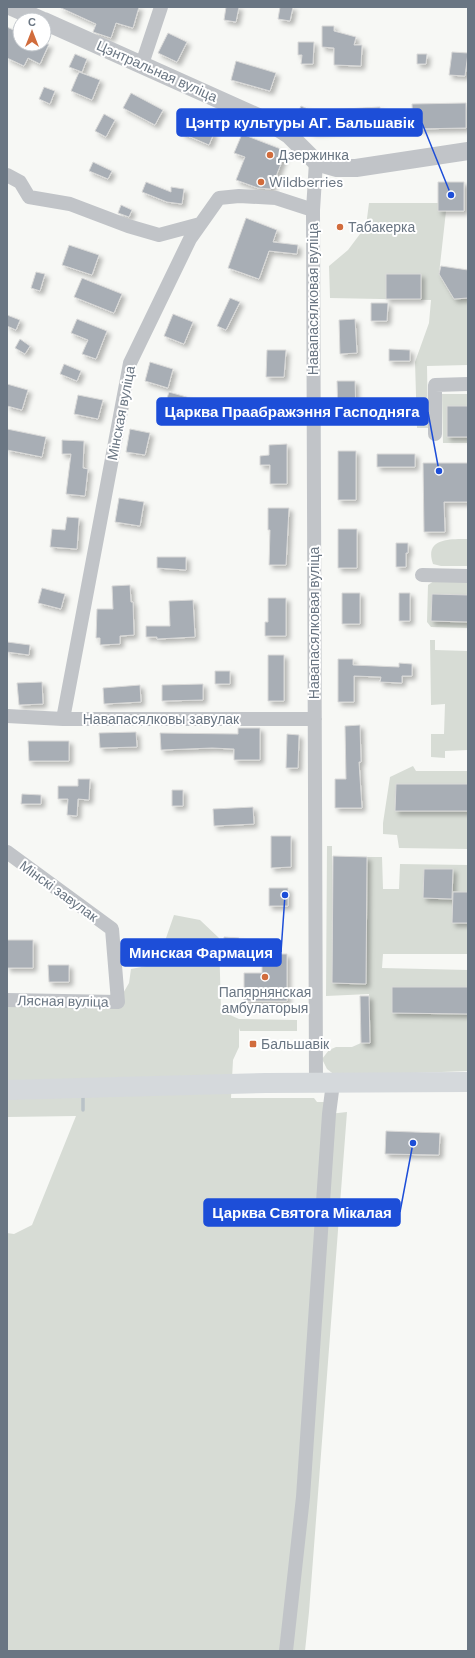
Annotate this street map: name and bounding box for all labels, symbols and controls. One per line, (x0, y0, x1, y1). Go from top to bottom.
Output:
north arrow (12, 12, 52, 52)
text: С (28, 15, 36, 29)
street label: Цэнтральная вуліца (94, 36, 220, 106)
callout: Цэнтр культуры АГ. Бальшавік (177, 109, 422, 136)
text: Цэнтр культуры АГ. Бальшавік (185, 113, 415, 133)
place label: Дзержинка (278, 146, 349, 164)
marker: Дзержинка (265, 150, 275, 160)
place label: Wildberries (269, 173, 343, 191)
marker: Wildberries (256, 177, 266, 187)
place label: Табакерка (348, 218, 415, 236)
marker: Табакерка (335, 222, 345, 232)
street label: Навапасялковая вуліца (304, 223, 322, 375)
street label: Мінская вуліца (103, 364, 139, 462)
callout: Царква Праабражэння Гасподняга (157, 398, 428, 425)
text: Царква Праабражэння Гасподняга (164, 402, 420, 422)
street label: Навапасялковая вуліца (305, 547, 323, 699)
street label: Навапасялковы завулак (83, 710, 240, 728)
street label: Мінскі завулак (16, 857, 102, 926)
callout: Минская Фармация (121, 939, 281, 966)
text: Минская Фармация (129, 943, 273, 963)
marker: Папярнянская амбулаторыя (260, 972, 270, 982)
place label: Папярнянская амбулаторыя (219, 983, 311, 1017)
street label: Лясная вуліца (17, 991, 109, 1011)
place label: Бальшавік (261, 1035, 330, 1053)
marker: Бальшавік (248, 1039, 258, 1049)
callout: Царква Святога Мікалая (204, 1199, 400, 1226)
text: Царква Святога Мікалая (212, 1203, 392, 1223)

